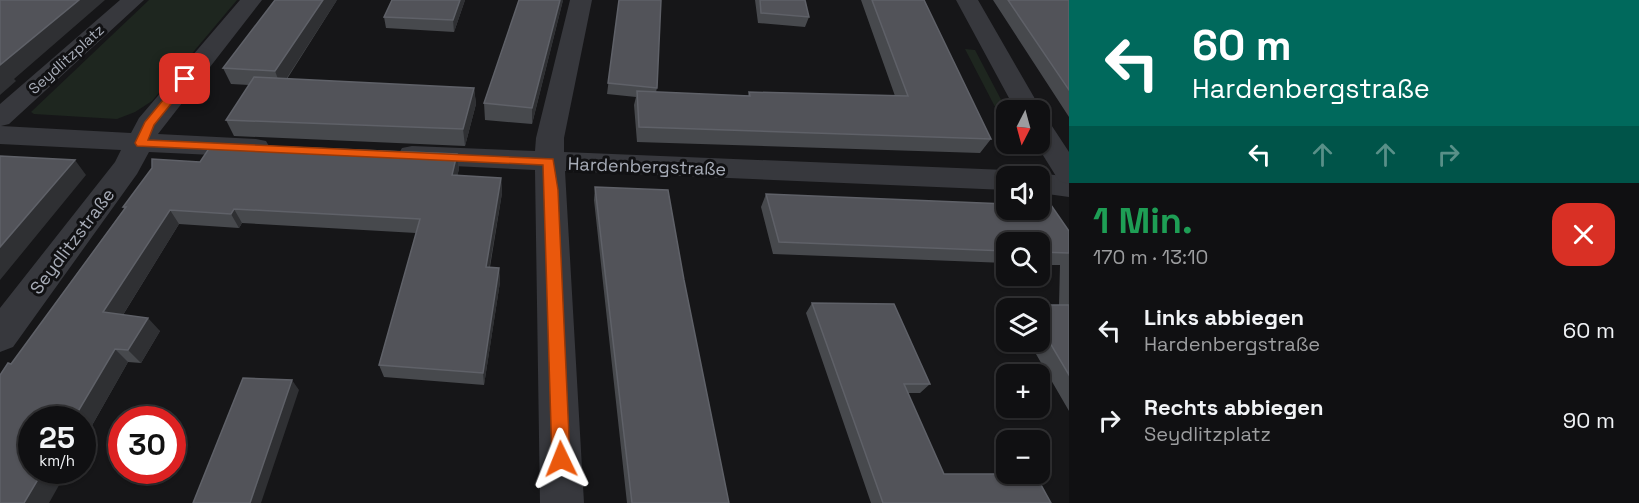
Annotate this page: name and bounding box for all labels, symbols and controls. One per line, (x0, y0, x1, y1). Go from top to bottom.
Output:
text: 60 m (1192, 19, 1292, 72)
street label: Seydlitzplatz (24, 20, 108, 98)
icon: left (1093, 24, 1171, 102)
pin (159, 53, 210, 104)
icon: arrive (168, 62, 201, 95)
text: Hardenbergstraße (1192, 71, 1430, 106)
north arrow (996, 100, 1050, 154)
map controls (996, 100, 1050, 484)
icon: left (1243, 138, 1276, 171)
icon: ahead (1306, 138, 1339, 171)
icon: ahead (1369, 138, 1402, 171)
icon: right (1432, 138, 1465, 171)
street label: Hardenbergstraße (567, 152, 727, 180)
button: sound (996, 166, 1050, 220)
street label: Seydlitzstraße (25, 183, 119, 299)
text: 1 Min. (1093, 198, 1193, 244)
button: close (1552, 203, 1615, 266)
button: search (996, 232, 1050, 286)
text: 170 m · 13:10 (1093, 244, 1208, 270)
button: layers (996, 298, 1050, 352)
text: Links abbiegen (1144, 303, 1304, 331)
icon: left (1093, 314, 1126, 347)
text: 60 m (1563, 316, 1615, 344)
text: Hardenbergstraße (1144, 331, 1320, 357)
button: + (996, 364, 1050, 418)
text: Rechts abbiegen (1144, 393, 1324, 421)
icon: right (1093, 404, 1126, 437)
speed limit sign: 30 (108, 406, 186, 484)
text: 90 m (1563, 406, 1615, 434)
text: 25 (39, 418, 75, 457)
text: Seydlitzplatz (1144, 421, 1271, 447)
position arrow (529, 427, 593, 491)
button: − (996, 430, 1050, 484)
text: km/h (39, 451, 75, 470)

